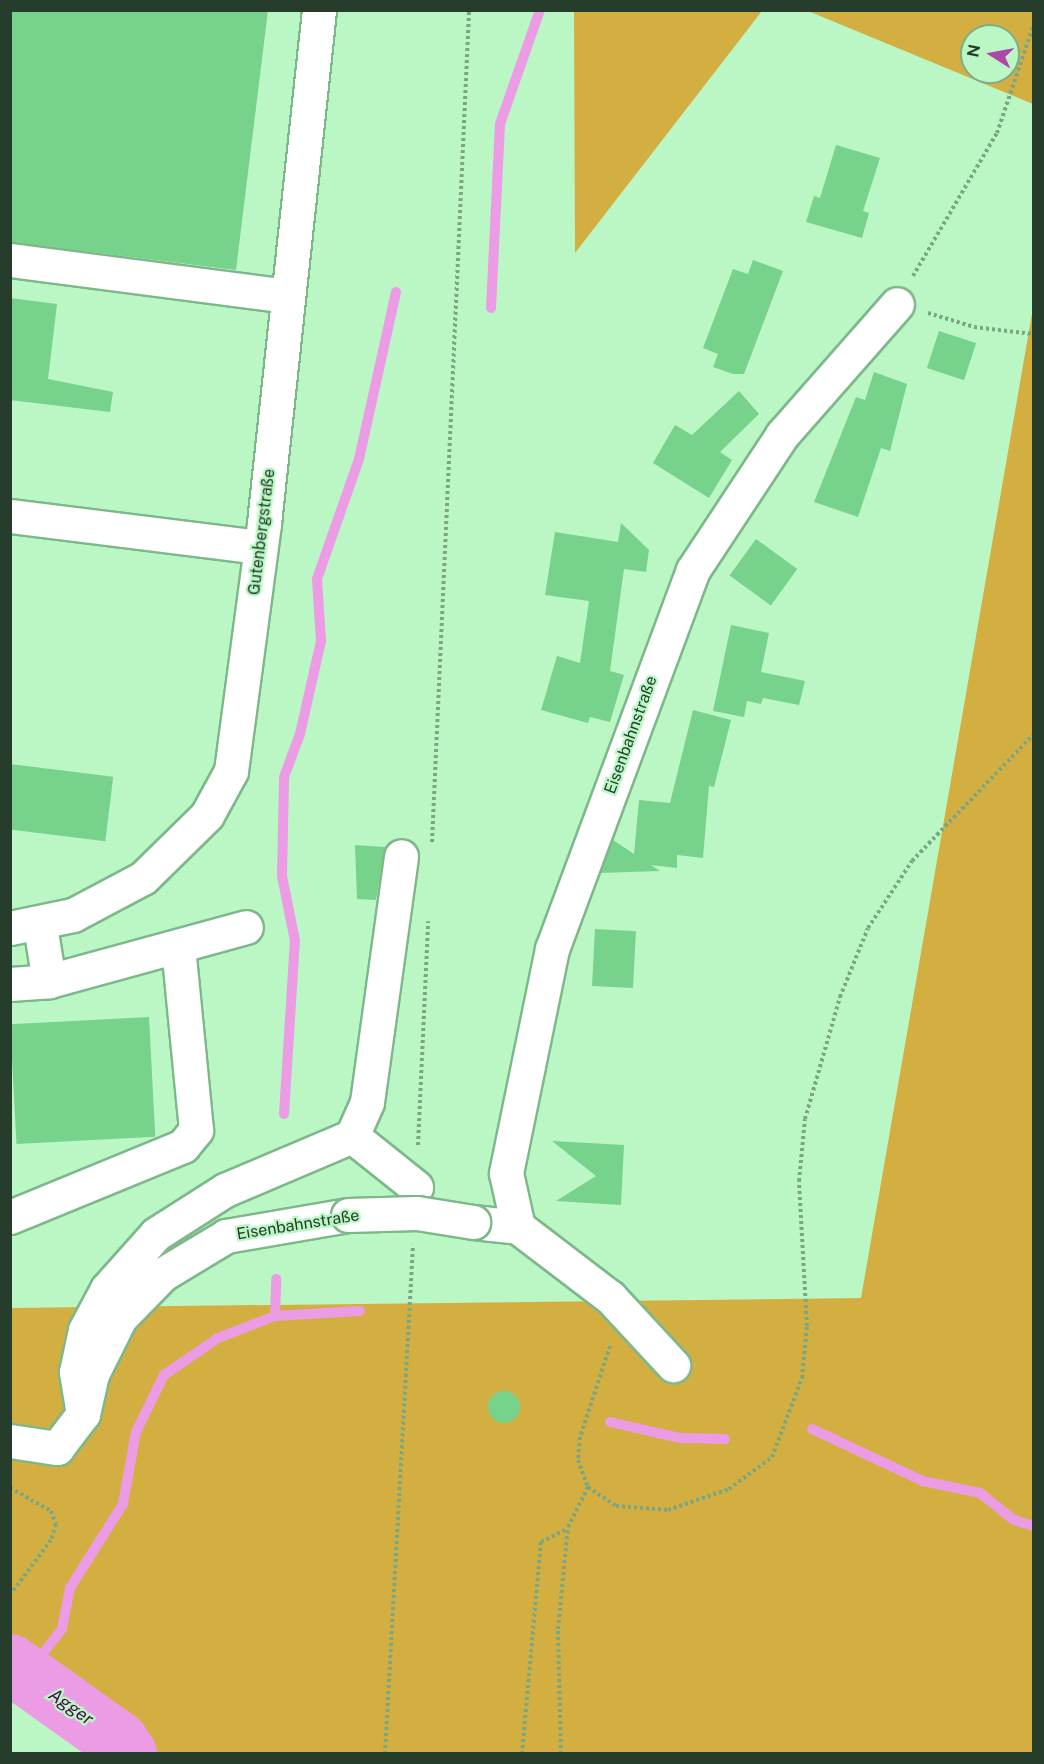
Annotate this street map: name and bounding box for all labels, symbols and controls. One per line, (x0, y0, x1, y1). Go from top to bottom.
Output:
north arrow (960, 24, 1020, 84)
text: N (963, 43, 984, 59)
street label: Gutenbergstraße (245, 468, 279, 596)
street label: Eisenbahnstraße (601, 673, 661, 797)
street label: Eisenbahnstraße (235, 1206, 361, 1244)
water label: Agger (45, 1684, 97, 1730)

